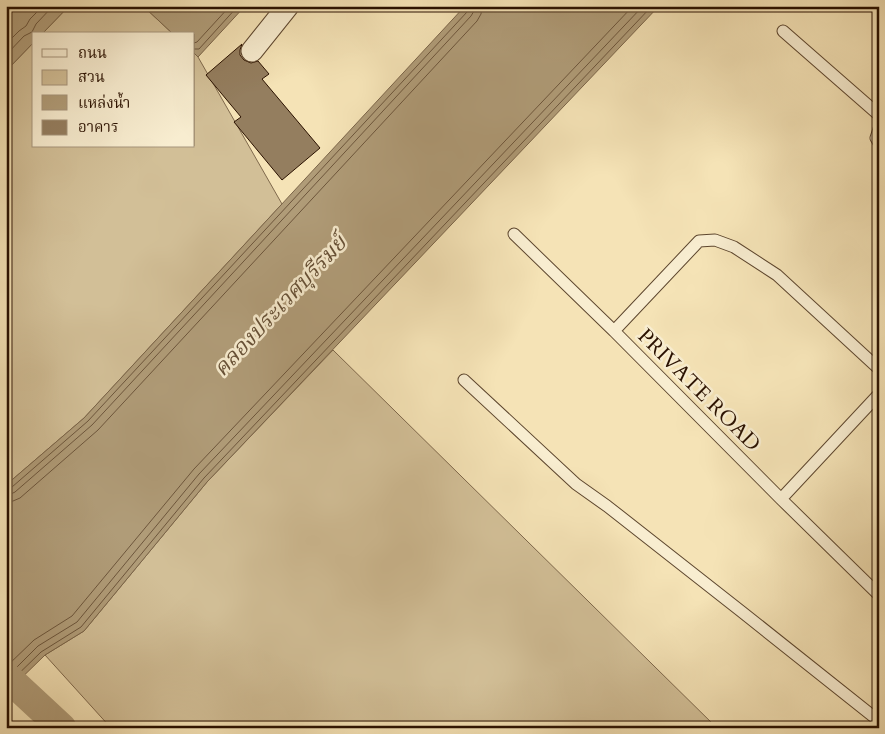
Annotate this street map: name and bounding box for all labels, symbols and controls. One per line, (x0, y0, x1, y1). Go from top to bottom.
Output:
legend (32, 32, 195, 148)
text: ถนน (78, 43, 107, 63)
text: สวน (78, 67, 105, 87)
text: แหล่งน้ำ (78, 92, 130, 113)
text: อาคาร (78, 117, 118, 137)
water label: คลองประเวศบุรีรมย์ (207, 226, 356, 383)
street label: PRIVATE ROAD (631, 322, 767, 458)

